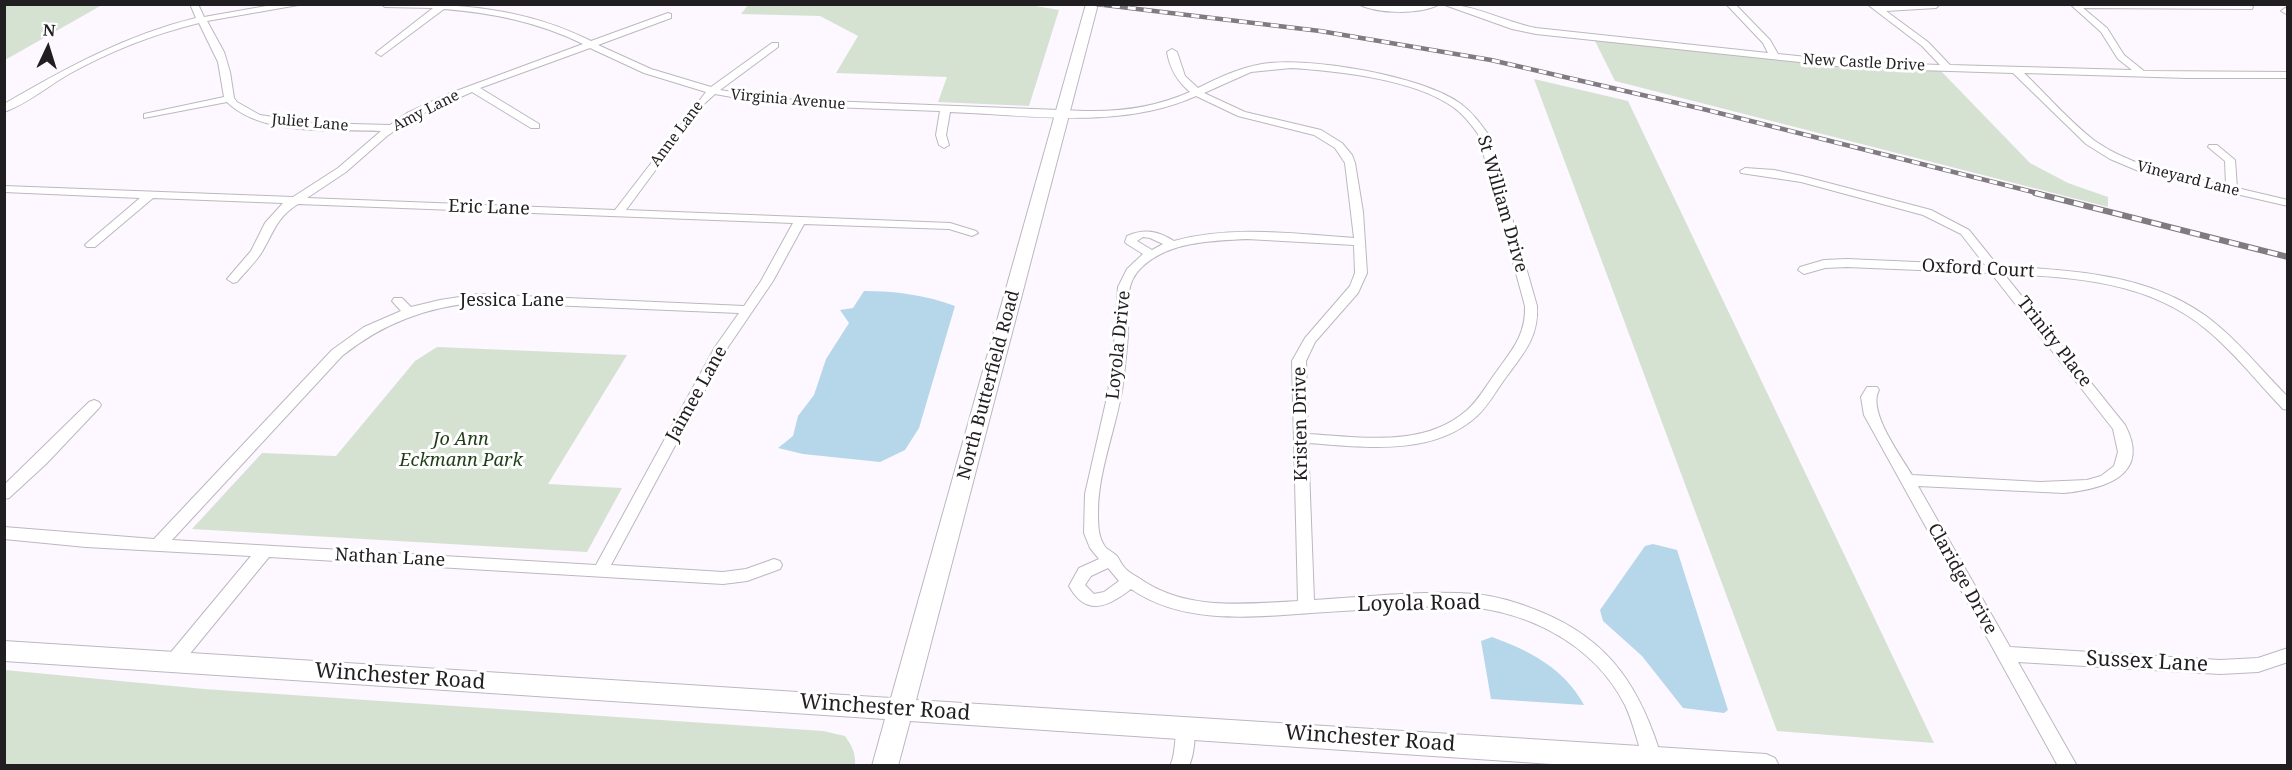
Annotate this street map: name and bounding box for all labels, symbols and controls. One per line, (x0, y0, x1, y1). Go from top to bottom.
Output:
north arrow (18, 18, 78, 78)
text: N (42, 19, 56, 41)
street label: New Castle Drive (1803, 51, 1925, 75)
street label: Virginia Avenue (730, 86, 846, 114)
street label: Amy Lane (390, 87, 462, 135)
street label: Anne Lane (647, 98, 707, 170)
street label: Juliet Lane (271, 111, 349, 135)
street label: St William Drive (1472, 133, 1532, 275)
street label: Vineyard Lane (2135, 158, 2241, 200)
street label: Eric Lane (448, 196, 530, 220)
street label: Oxford Court (1921, 255, 2035, 283)
street label: North Butterfield Road (953, 288, 1025, 482)
street label: Loyola Drive (1103, 289, 1135, 401)
street label: Jessica Lane (460, 290, 564, 312)
street label: Trinity Place (2012, 292, 2096, 392)
street label: Jaimee Lane (662, 342, 732, 446)
street label: Kristen Drive (1289, 367, 1313, 481)
park label: Jo Ann Eckmann Park (399, 429, 523, 472)
street label: Claridge Drive (1923, 520, 2001, 638)
street label: Nathan Lane (334, 544, 446, 572)
street label: Loyola Road (1357, 590, 1481, 618)
street label: Sussex Lane (2085, 646, 2209, 678)
street label: Winchester Road (314, 658, 486, 696)
street label: Winchester Road (799, 689, 971, 727)
street label: Winchester Road (1284, 720, 1456, 758)

